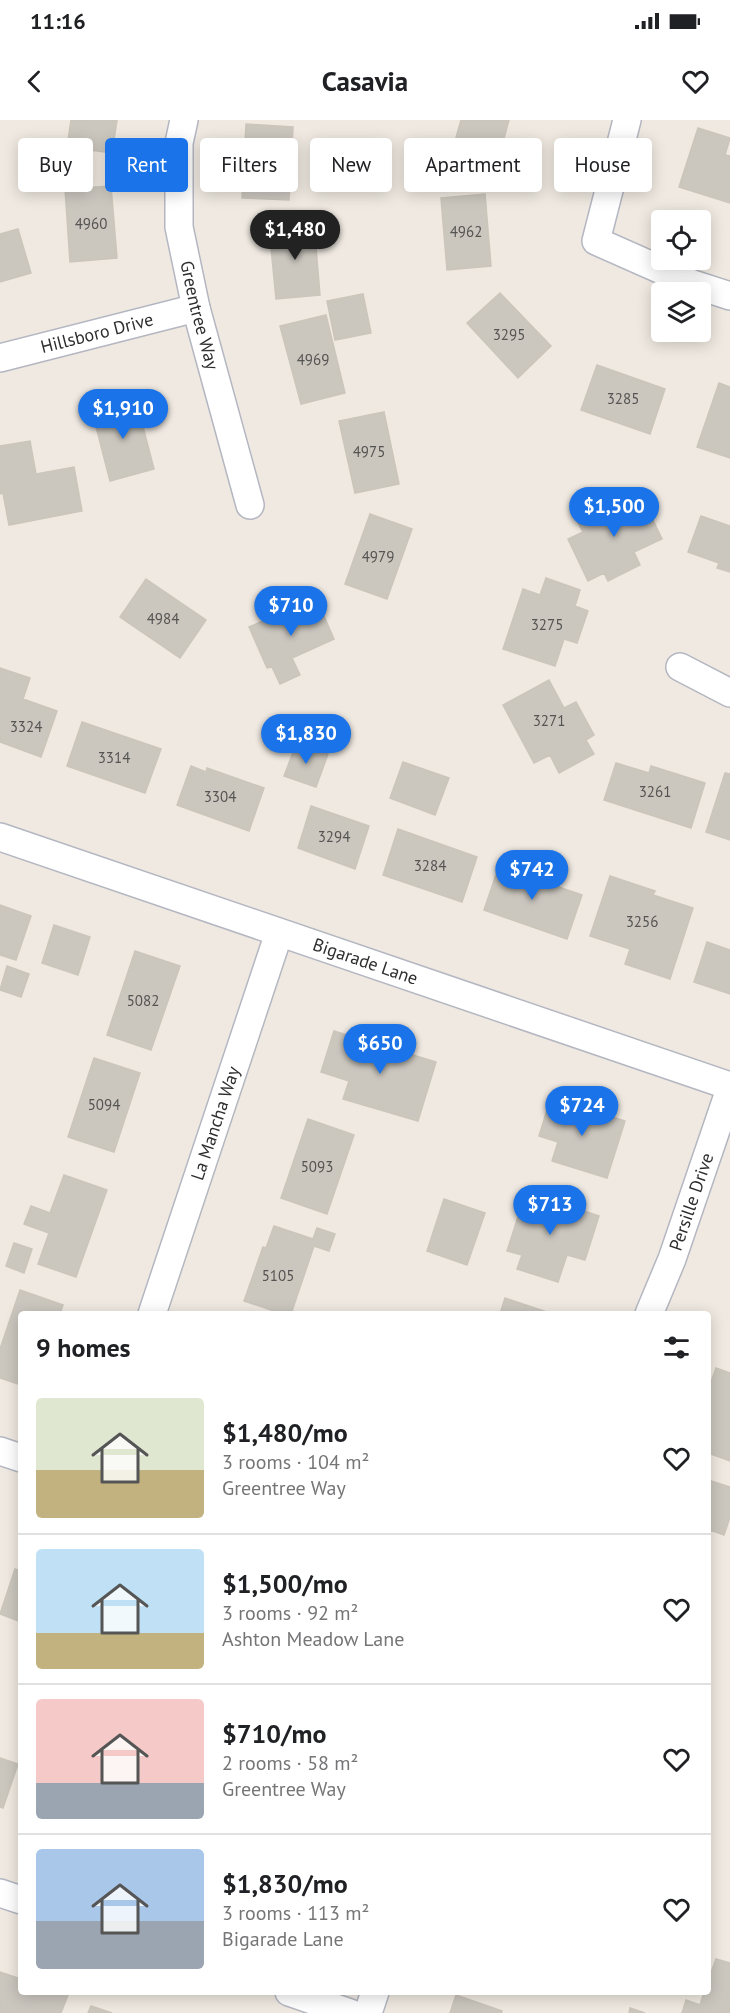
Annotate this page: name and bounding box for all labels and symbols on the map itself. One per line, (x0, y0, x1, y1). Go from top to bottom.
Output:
pin: $1,480 (246, 210, 344, 261)
house number: 4960 (75, 214, 107, 233)
house number: 4962 (450, 222, 482, 241)
street label: Greentree Way (175, 259, 224, 373)
street label: Hillsboro Drive (38, 307, 156, 358)
house number: 3295 (493, 325, 525, 344)
house number: 4969 (297, 350, 329, 369)
pin: $1,910 (74, 389, 172, 440)
house number: 3285 (607, 389, 639, 408)
house number: 4975 (353, 442, 385, 461)
pin: $1,500 (565, 487, 663, 538)
house number: 4979 (362, 547, 394, 566)
pin: $710 (255, 586, 327, 637)
house number: 4984 (147, 609, 179, 628)
house number: 3275 (531, 615, 563, 634)
house number: 3271 (533, 711, 565, 730)
pin: $1,830 (257, 714, 355, 765)
house number: 3324 (10, 717, 42, 736)
house number: 3314 (98, 748, 130, 767)
house number: 3261 (639, 782, 671, 801)
house number: 3304 (204, 787, 236, 806)
house number: 3294 (318, 827, 350, 846)
pin: $742 (496, 850, 568, 901)
house number: 3284 (414, 856, 446, 875)
house number: 3256 (626, 912, 658, 931)
street label: Bigarade Lane (310, 933, 421, 990)
house number: 5082 (127, 991, 159, 1010)
pin: $650 (344, 1024, 416, 1075)
street label: La Mancha Way (185, 1063, 245, 1183)
pin: $724 (546, 1086, 618, 1137)
house number: 5094 (88, 1095, 120, 1114)
street label: Persille Drive (664, 1150, 718, 1254)
house number: 5093 (301, 1157, 333, 1176)
pin: $713 (514, 1185, 586, 1236)
house number: 5105 (262, 1266, 294, 1285)

